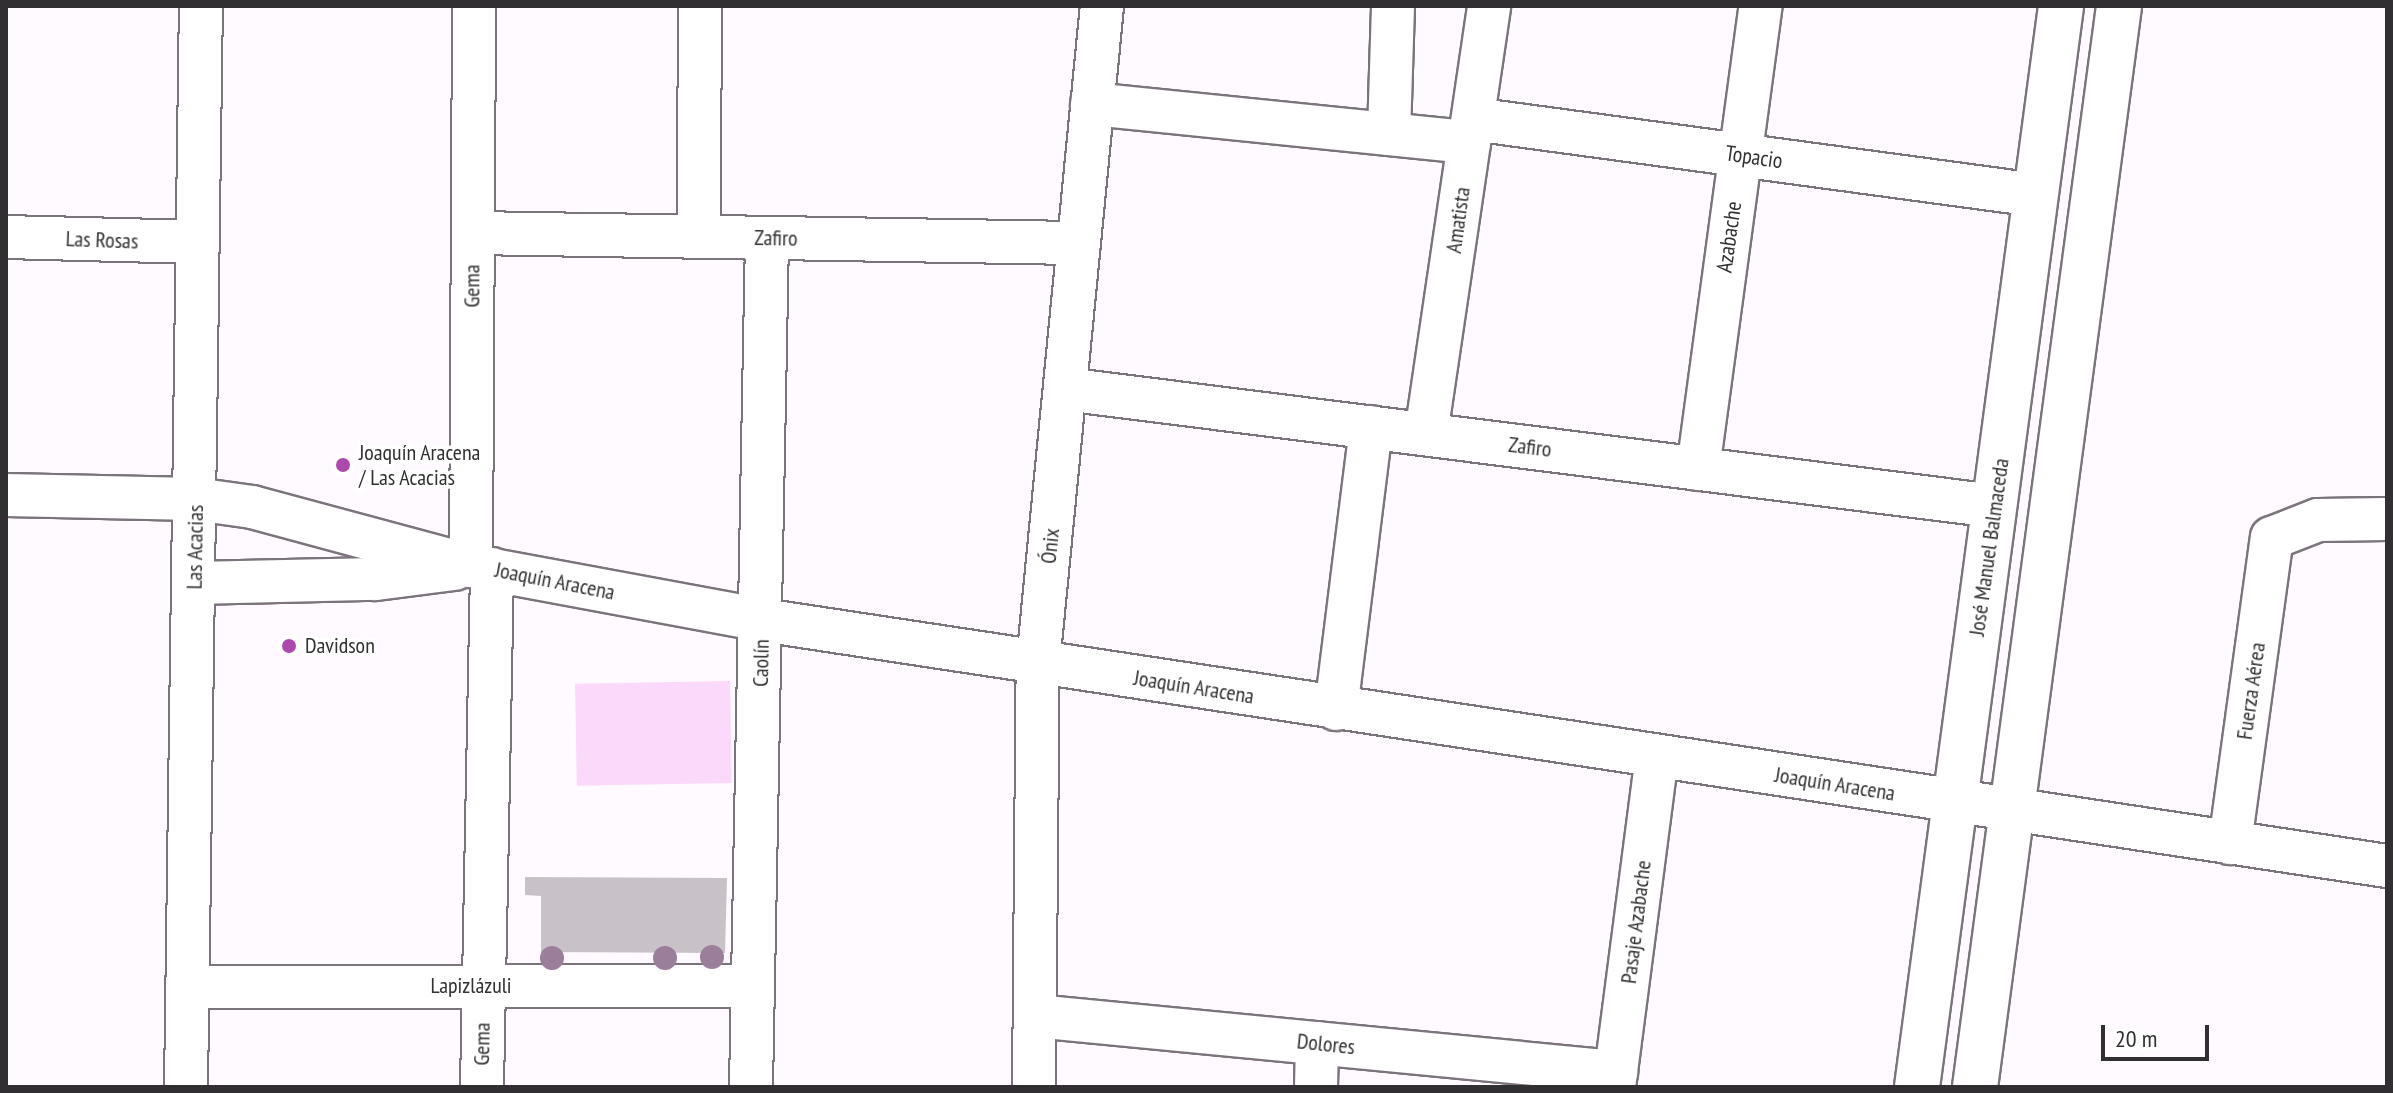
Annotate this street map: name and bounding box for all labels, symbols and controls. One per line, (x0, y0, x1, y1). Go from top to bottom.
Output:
street label: Topacio (1724, 140, 1784, 174)
street label: Amatista (1440, 185, 1476, 255)
street label: Azabache (1711, 200, 1747, 274)
street label: Zafiro (754, 224, 798, 252)
street label: Las Rosas (65, 226, 139, 254)
street label: Gema (459, 264, 485, 308)
street label: Zafiro (1507, 431, 1553, 463)
place label: Joaquín Aracena / Las Acacias (359, 439, 481, 490)
marker: Joaquín Aracena / Las Acacias (334, 456, 352, 474)
street label: José Manuel Balmaceda (1963, 456, 2015, 638)
street label: Las Acacias (181, 504, 209, 590)
street label: Ónix (1035, 527, 1065, 565)
street label: Joaquín Aracena (493, 556, 617, 606)
place label: Davidson (305, 633, 375, 659)
marker: Davidson (280, 637, 298, 655)
street label: Caolín (747, 639, 775, 687)
street label: Fuerza Aérea (2231, 640, 2271, 742)
street label: Joaquín Aracena (1132, 664, 1256, 710)
street label: Joaquín Aracena (1773, 761, 1897, 807)
street label: Pasaje Azabache (1615, 859, 1657, 985)
street label: Lapizlázuli (430, 973, 512, 999)
scale bar (2105, 1009, 2213, 1059)
street label: Gema (468, 1022, 496, 1066)
text: 20 m (2115, 1023, 2157, 1054)
street label: Dolores (1296, 1028, 1356, 1060)

